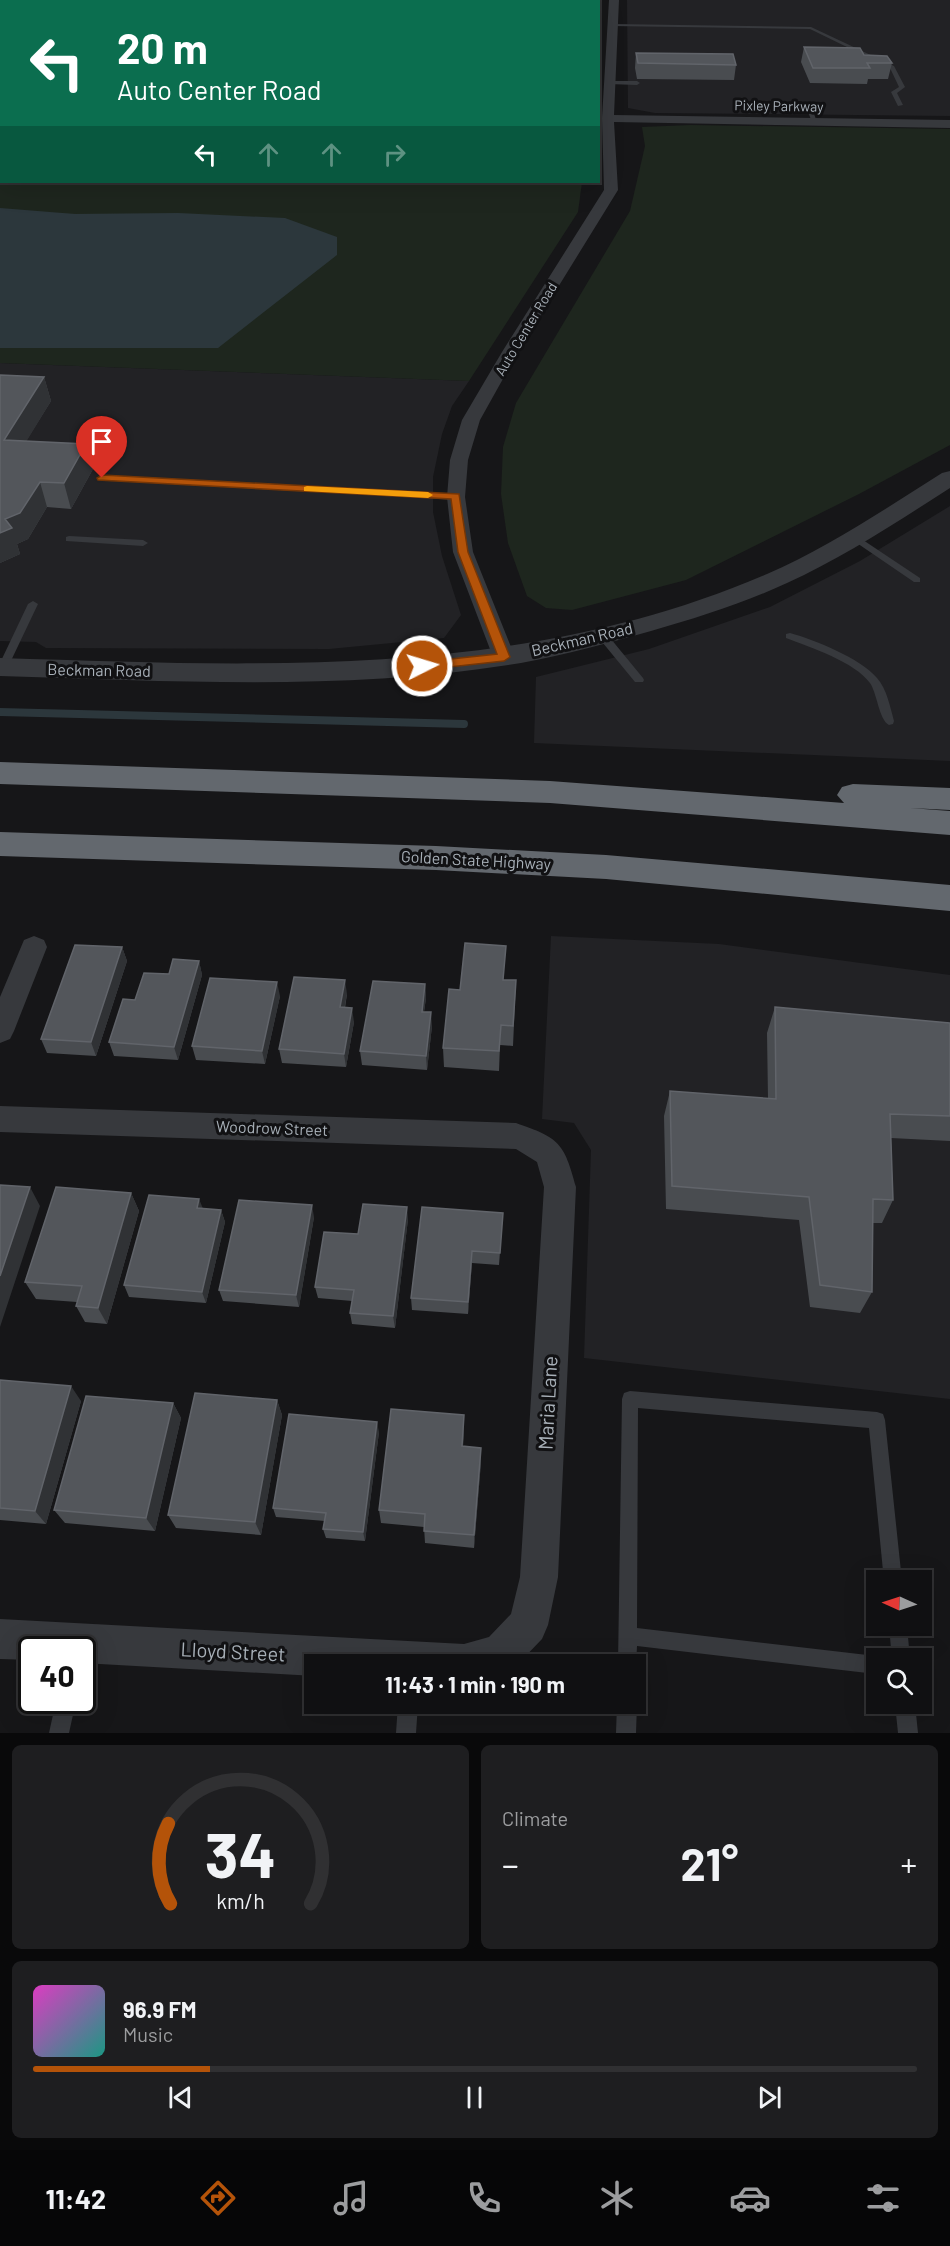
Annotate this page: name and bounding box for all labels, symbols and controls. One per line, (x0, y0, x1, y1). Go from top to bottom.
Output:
text: 20 m (117, 22, 208, 72)
icon: left (18, 24, 96, 102)
text: Auto Center Road (117, 73, 321, 105)
street label: Pixley Parkway (734, 96, 824, 115)
icon: left (189, 138, 222, 171)
icon: ahead (252, 138, 285, 171)
icon: ahead (315, 138, 348, 171)
icon: right (378, 138, 411, 171)
street label: Auto Center Road (491, 279, 560, 379)
pin (76, 416, 127, 478)
icon: arrive (85, 425, 118, 458)
street label: Beckman Road (529, 618, 634, 659)
position arrow (390, 634, 454, 698)
street label: Beckman Road (47, 659, 151, 680)
street label: Golden State Highway (400, 846, 552, 873)
street label: Woodrow Street (216, 1116, 328, 1139)
street label: Maria Lane (533, 1355, 561, 1451)
north arrow (866, 1570, 932, 1636)
map controls (866, 1570, 932, 1714)
speed limit sign: 40 (18, 1636, 96, 1714)
street label: Lloyd Street (180, 1636, 286, 1666)
button: search (866, 1648, 932, 1714)
text: 11:43 · 1 min · 190 m (385, 1671, 565, 1697)
text: Climate (502, 1806, 568, 1830)
text: 34 (205, 1816, 276, 1890)
text: 21° (681, 1836, 738, 1890)
text: − (502, 1844, 519, 1884)
text: + (901, 1844, 917, 1884)
text: km/h (216, 1888, 265, 1913)
text: 96.9 FM (123, 1996, 197, 2022)
text: Music (123, 2022, 173, 2046)
icon: previous (164, 2081, 197, 2114)
icon: pause (458, 2081, 491, 2114)
icon: next (753, 2081, 786, 2114)
icon: directions (197, 2177, 239, 2219)
icon: music (330, 2177, 372, 2219)
icon: phone (463, 2177, 505, 2219)
icon: climate (596, 2177, 638, 2219)
icon: car (729, 2177, 771, 2219)
icon: filters (862, 2177, 904, 2219)
text: 11:42 (46, 2182, 106, 2214)

